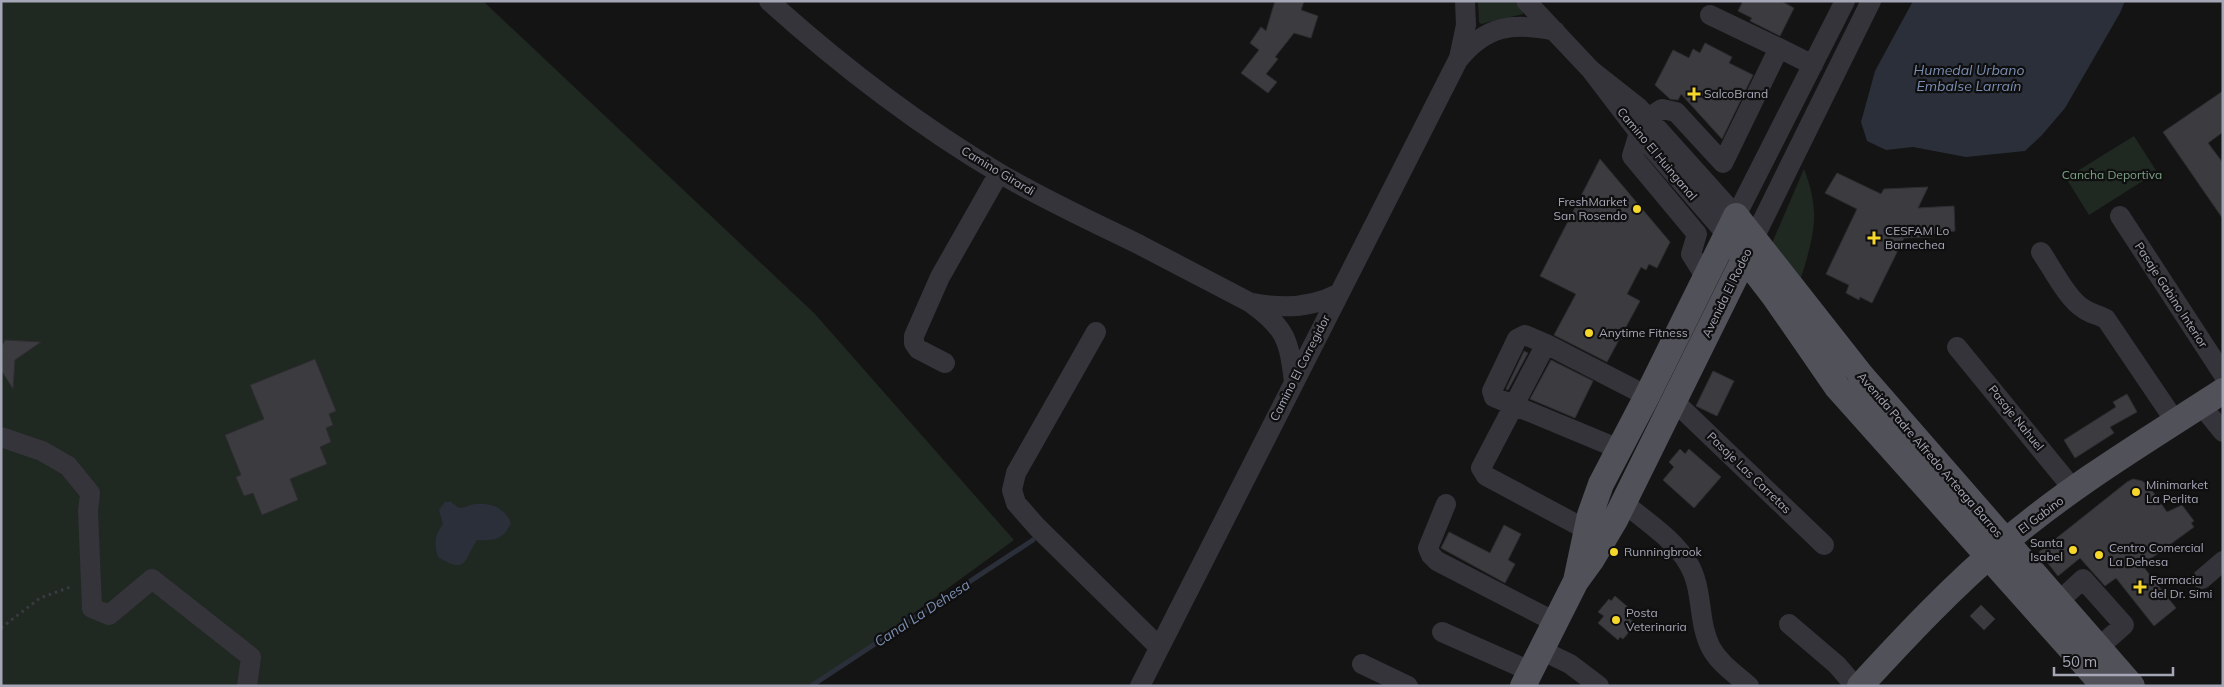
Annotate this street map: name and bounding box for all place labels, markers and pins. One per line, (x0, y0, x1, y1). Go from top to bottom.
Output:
place label: SalcoBrand (1704, 86, 1768, 101)
marker: SalcoBrand (1688, 88, 1700, 100)
place label: FreshMarket San Rosendo (1554, 194, 1627, 223)
marker: FreshMarket San Rosendo (1631, 203, 1643, 215)
place label: CESFAM Lo Barnechea (1885, 223, 1949, 252)
marker: CESFAM Lo Barnechea (1867, 231, 1881, 245)
place label: Anytime Fitness (1599, 325, 1688, 340)
marker: Anytime Fitness (1583, 327, 1595, 339)
place label: Minimarket La Perlita (2146, 477, 2208, 506)
marker: Minimarket La Perlita (2130, 486, 2142, 498)
place label: Santa Isabel (2030, 535, 2063, 564)
place label: Centro Comercial La Dehesa (2109, 540, 2204, 569)
place label: Runningbrook (1624, 544, 1703, 559)
marker: Santa Isabel (2067, 544, 2079, 556)
marker: Runningbrook (1608, 546, 1620, 558)
marker: Centro Comercial La Dehesa (2093, 549, 2105, 561)
place label: Farmacia del Dr. Simi (2150, 572, 2213, 601)
marker: Farmacia del Dr. Simi (2134, 581, 2146, 593)
place label: Posta Veterinaria (1626, 605, 1687, 634)
marker: Posta Veterinaria (1610, 614, 1622, 626)

